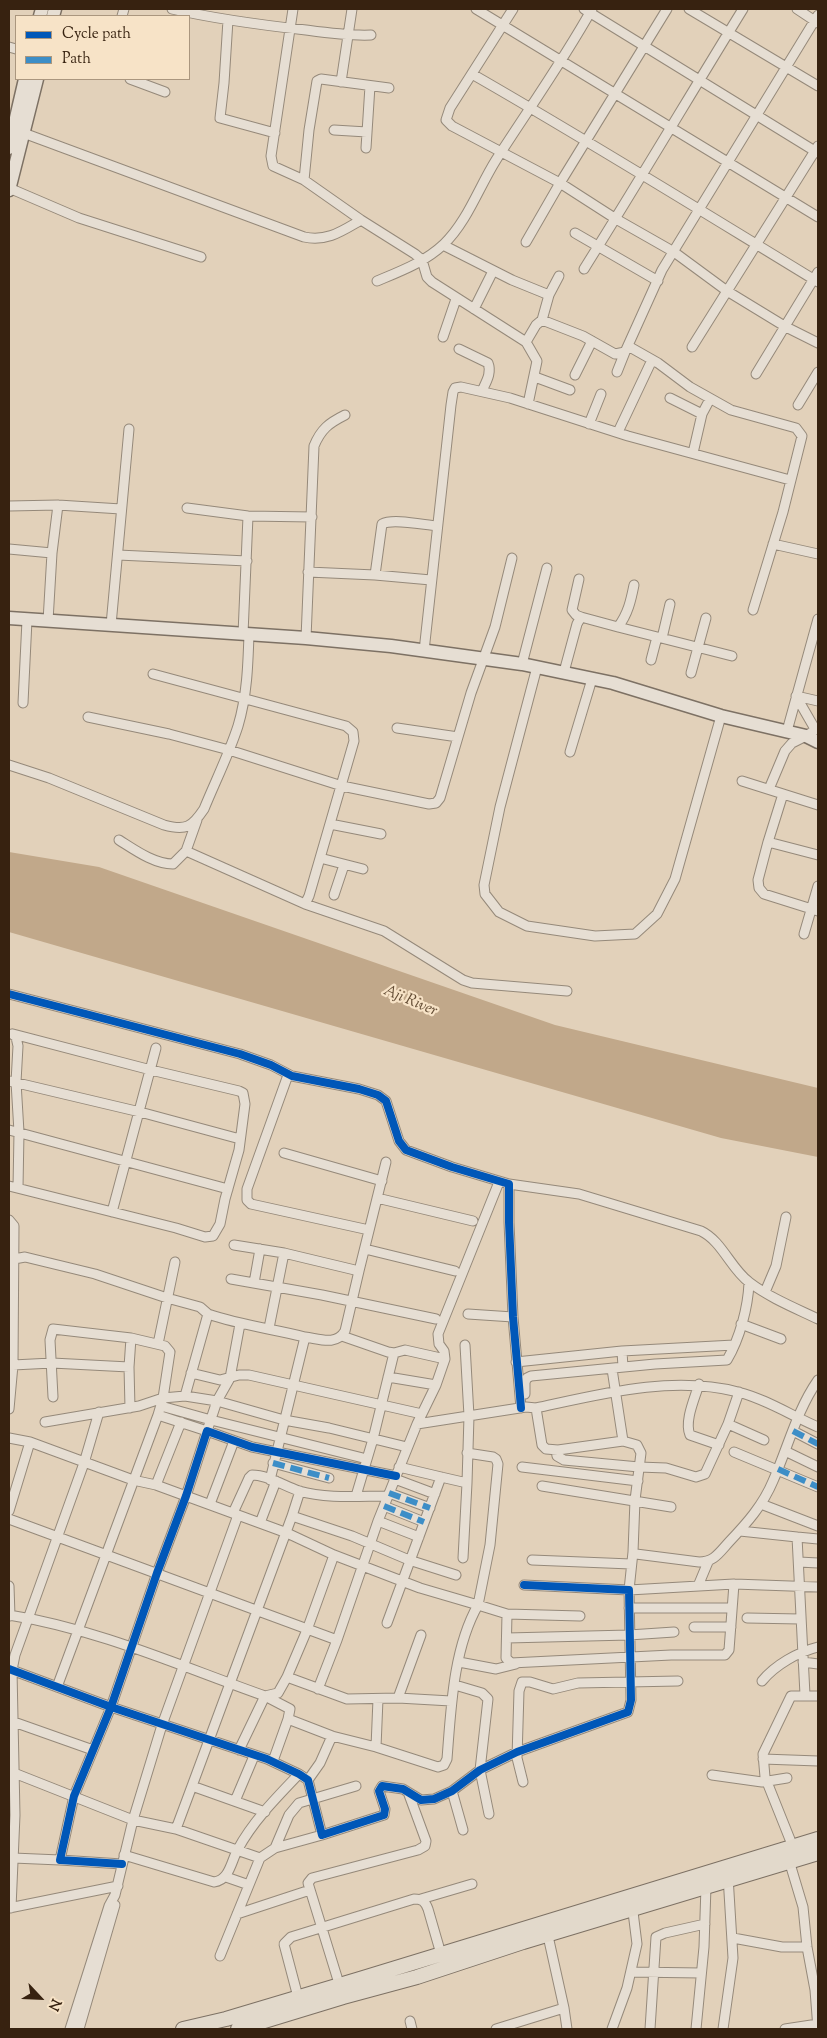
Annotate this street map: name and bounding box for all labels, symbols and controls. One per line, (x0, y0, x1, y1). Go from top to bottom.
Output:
legend (15, 15, 190, 80)
text: Cycle path (62, 24, 131, 45)
text: Path (62, 49, 91, 70)
water label: Aji River (380, 982, 440, 1022)
north arrow (15, 1973, 65, 2023)
text: N (42, 1995, 65, 2014)

